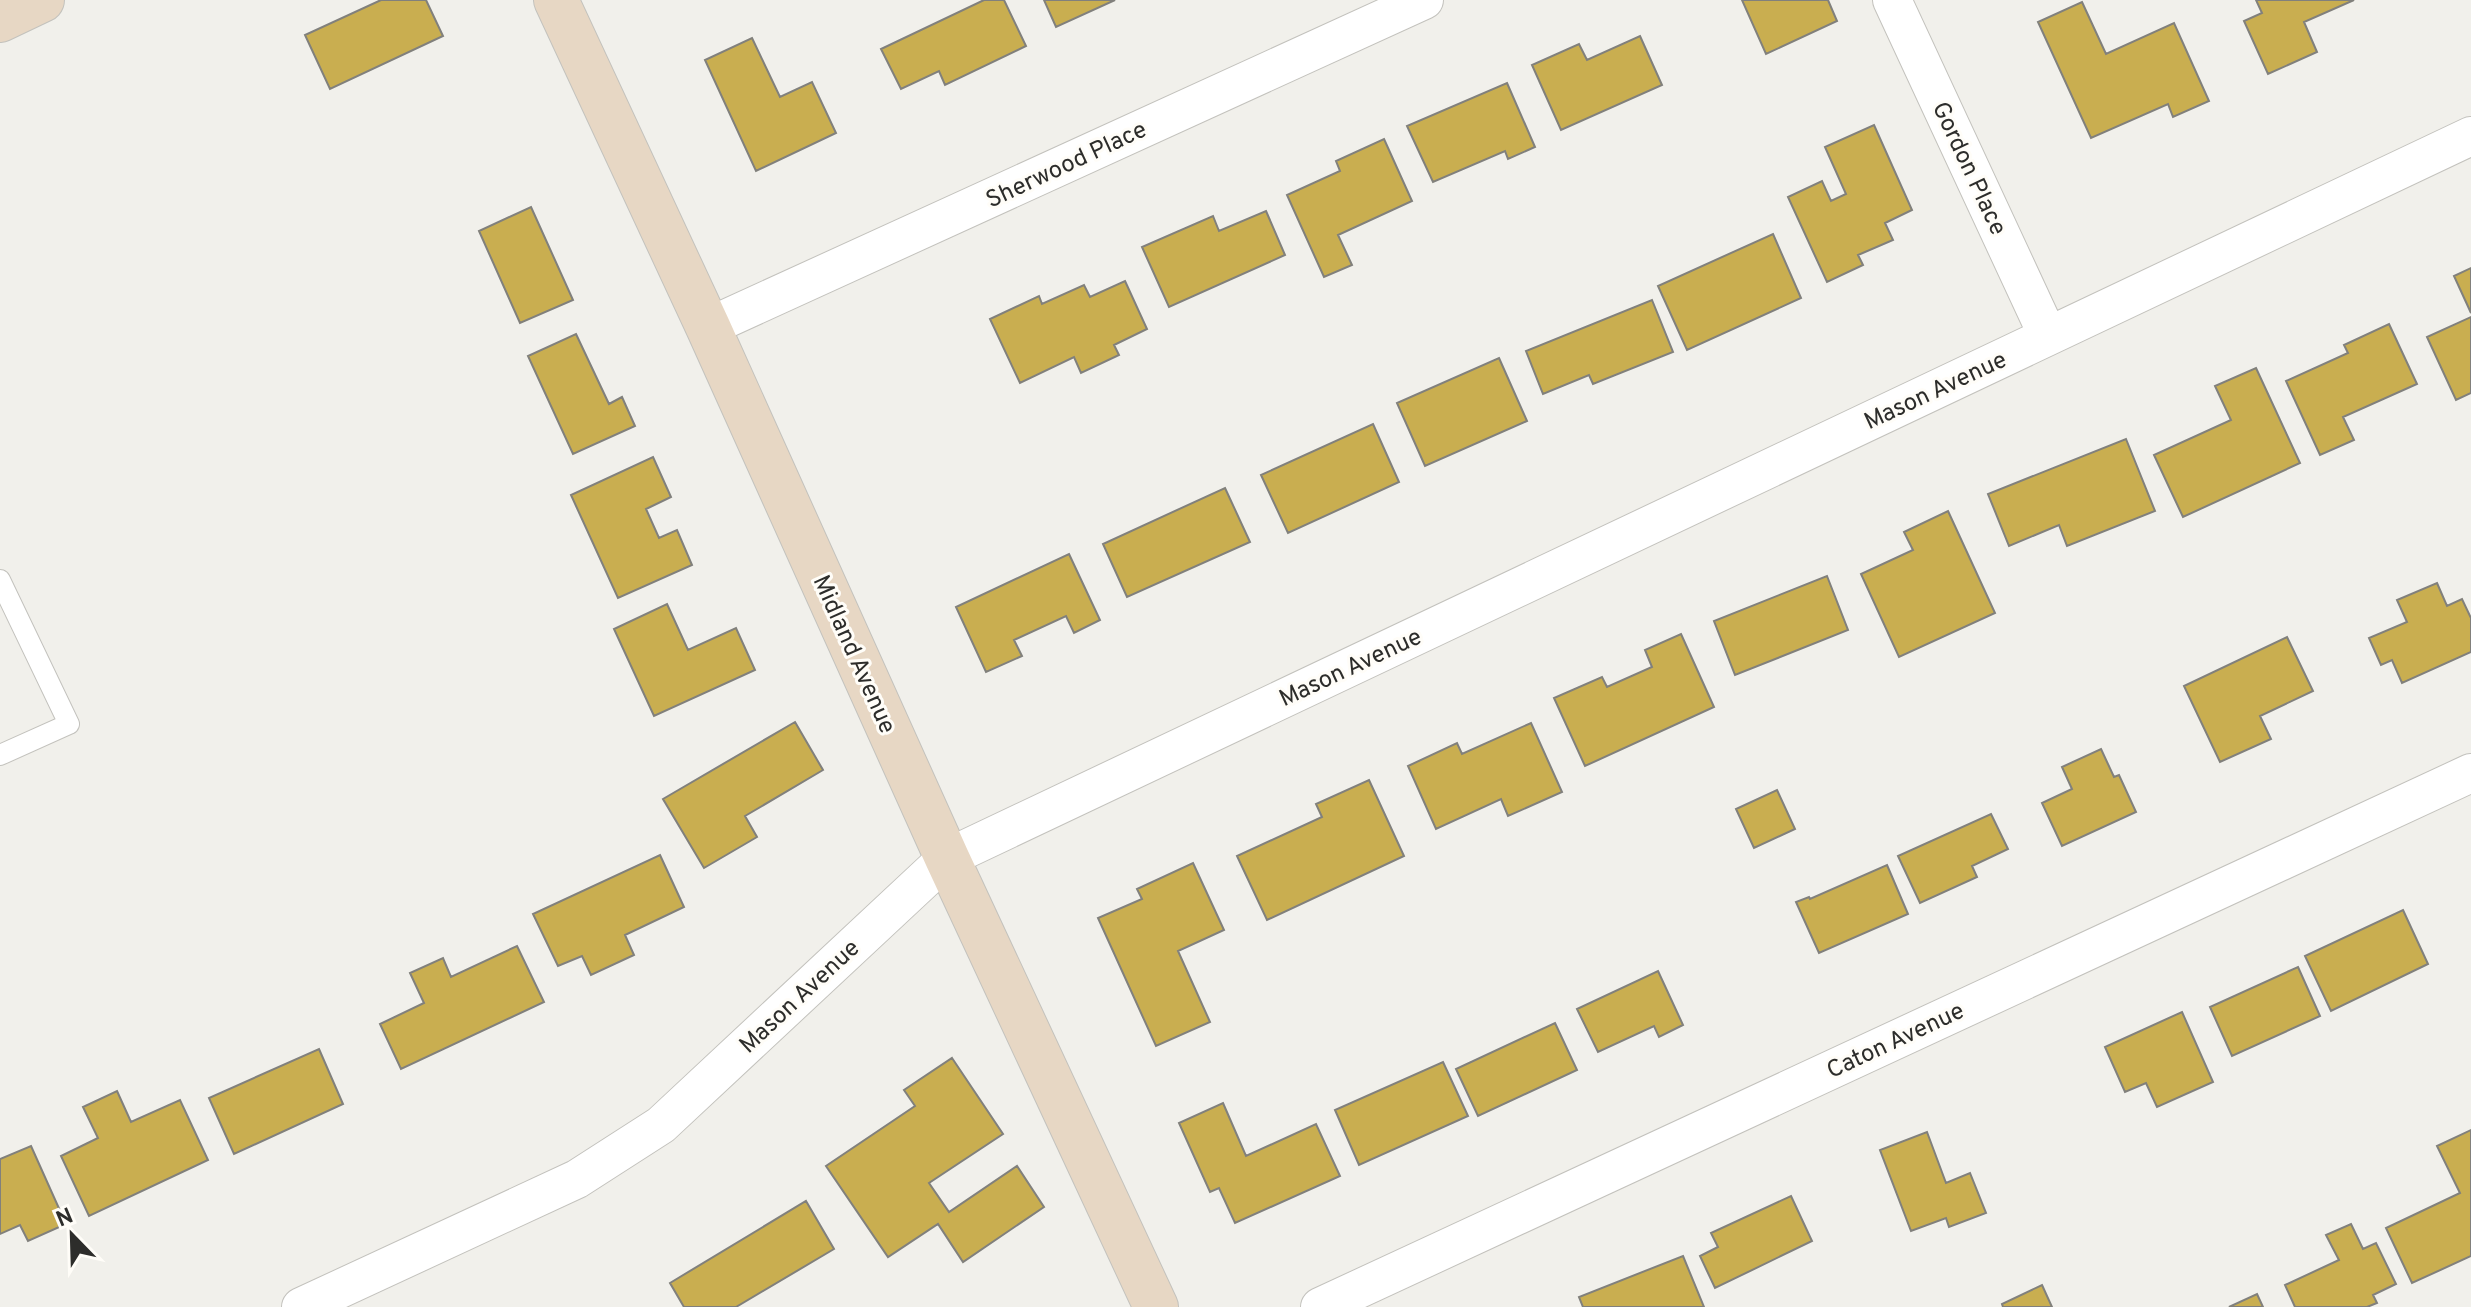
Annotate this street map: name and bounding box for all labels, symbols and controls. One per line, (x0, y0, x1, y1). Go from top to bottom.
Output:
street label: Gordon Place (1924, 97, 2012, 240)
street label: Sherwood Place (982, 115, 1152, 216)
street label: Mason Avenue (1860, 346, 2012, 438)
street label: Midland Avenue (805, 571, 902, 739)
street label: Mason Avenue (1275, 623, 1427, 715)
street label: Mason Avenue (734, 934, 867, 1061)
street label: Caton Avenue (1822, 997, 1969, 1087)
north arrow (32, 1195, 112, 1275)
text: N (53, 1203, 78, 1234)

